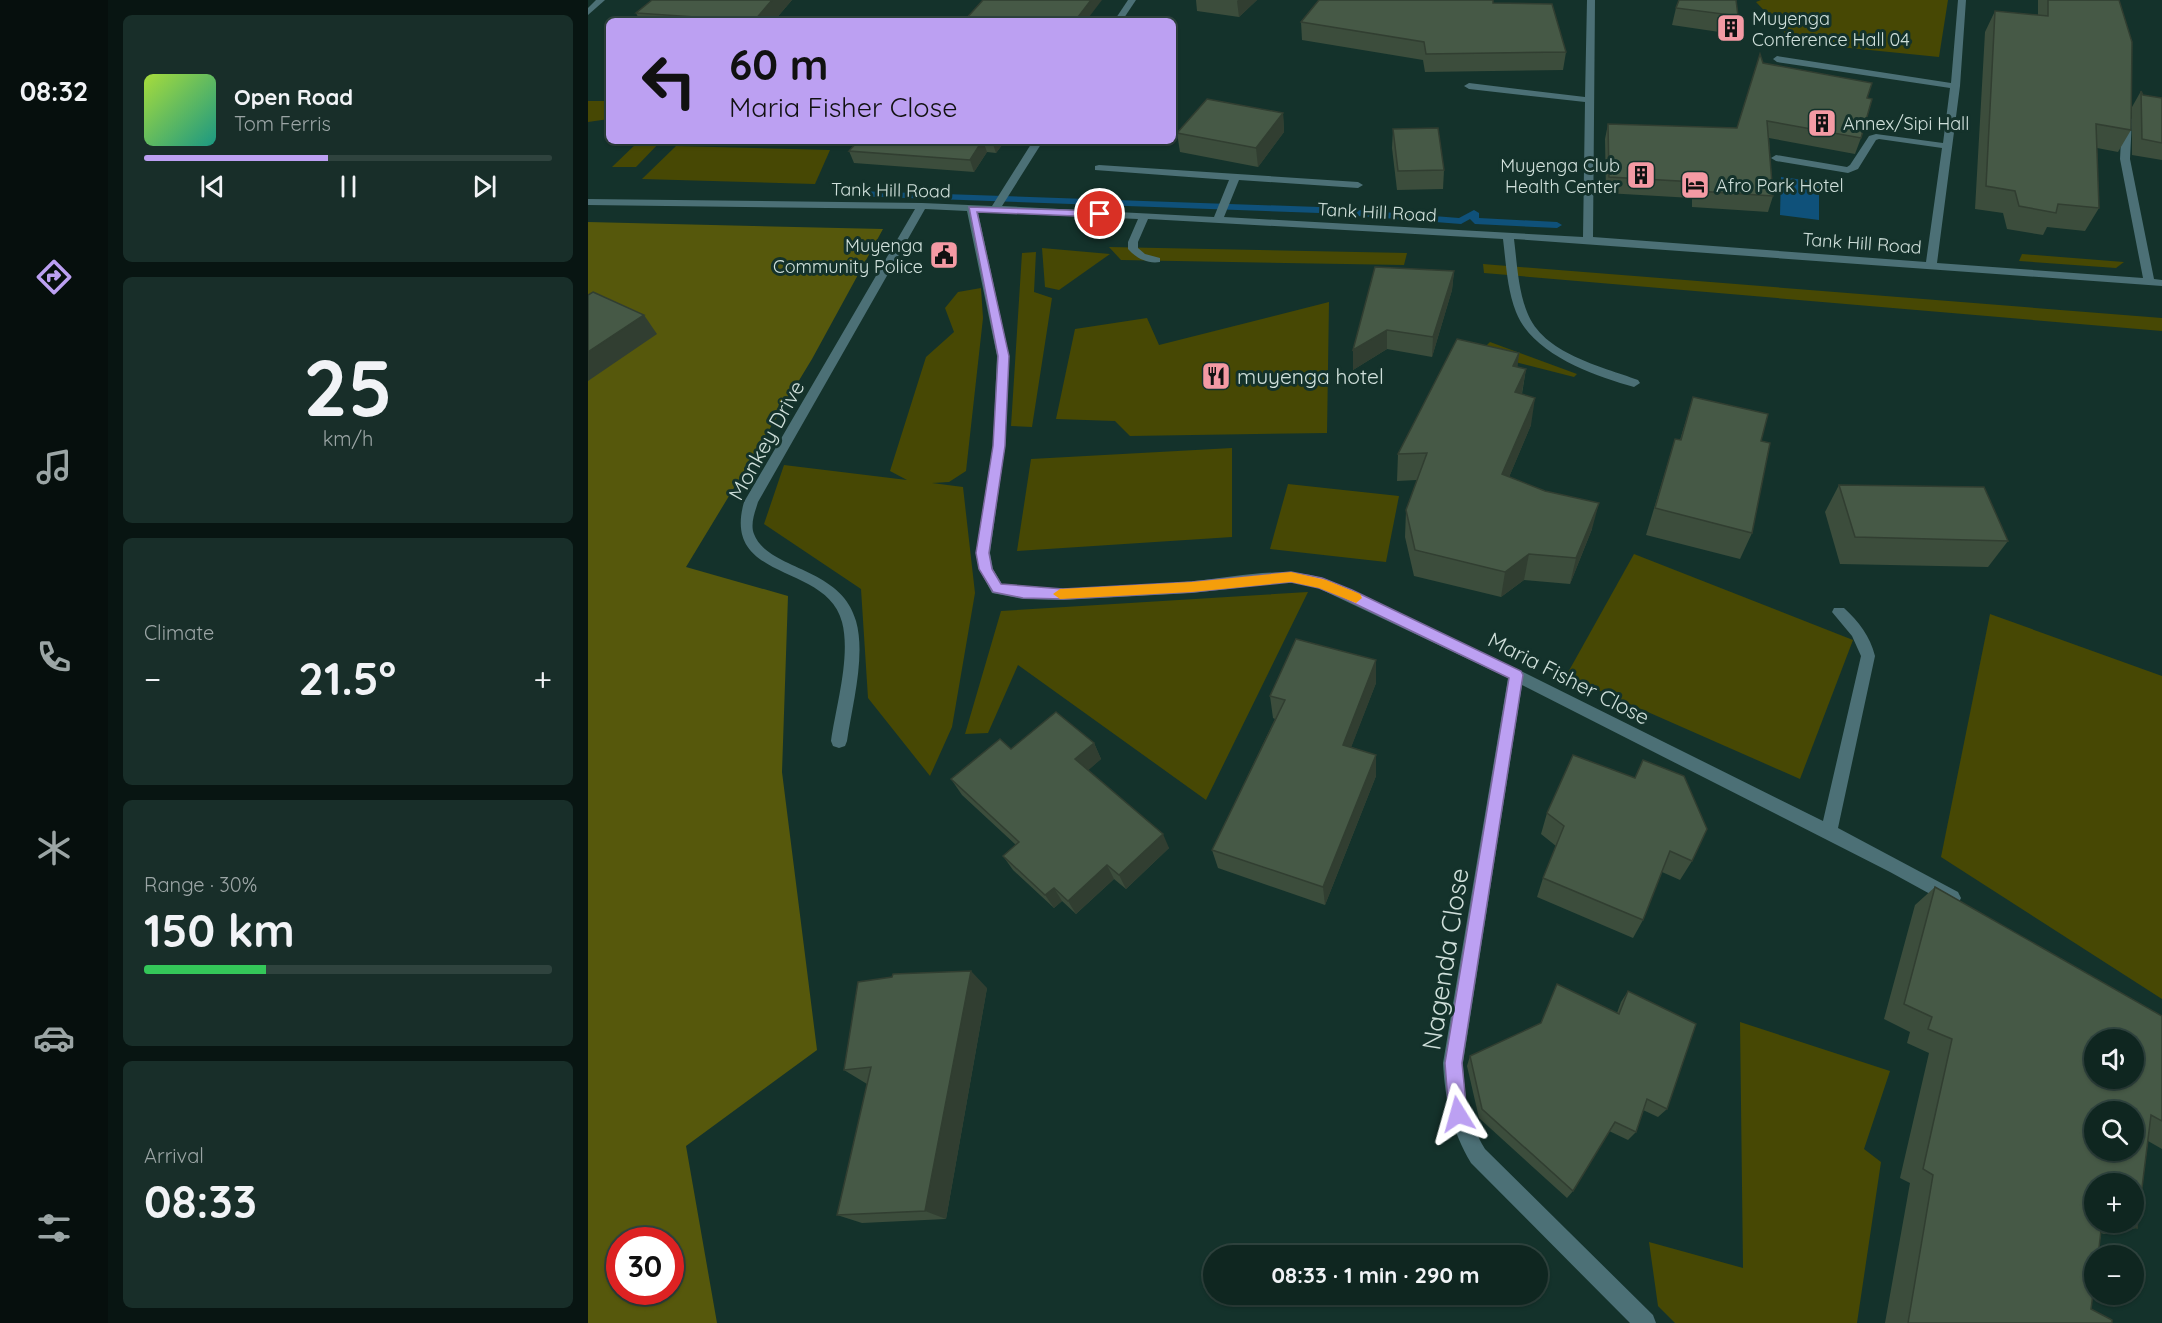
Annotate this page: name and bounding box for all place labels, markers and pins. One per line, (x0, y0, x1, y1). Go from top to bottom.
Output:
place label: Muyenga Conference Hall 04 (1752, 7, 1910, 51)
building icon: Muyenga Conference Hall 04 (1715, 12, 1747, 44)
building icon: Annex/Sipi Hall (1806, 107, 1838, 139)
place label: Annex/Sipi Hall (1843, 112, 1969, 135)
place label: Muyenga Club Health Center (1500, 154, 1620, 198)
building icon: Muyenga Club Health Center (1625, 159, 1657, 191)
hotel icon: Afro Park Hotel (1679, 169, 1711, 201)
place label: Afro Park Hotel (1716, 174, 1844, 197)
pin (1074, 188, 1125, 239)
place label: Muyenga Community Police (773, 234, 923, 278)
public building icon: Muyenga Community Police (928, 239, 960, 271)
restaurant icon: muyenga hotel (1200, 360, 1232, 392)
place label: muyenga hotel (1237, 363, 1384, 389)

